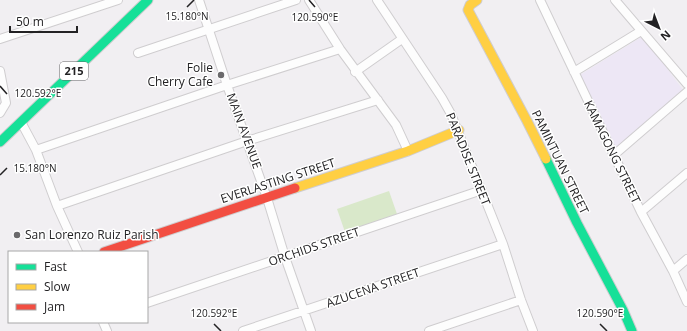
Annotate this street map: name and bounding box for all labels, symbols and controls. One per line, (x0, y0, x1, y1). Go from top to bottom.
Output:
scale bar (10, 8, 77, 34)
north arrow (639, 8, 679, 48)
text: 15.180°N (165, 9, 209, 23)
text: 120.590°E (292, 10, 338, 24)
text: 50 m (16, 13, 44, 30)
text: N (658, 27, 674, 44)
place label: Folie Cherry Cafe (147, 59, 213, 90)
road number: 215 (60, 62, 88, 80)
marker: Folie Cherry Cafe (216, 70, 226, 80)
text: 120.592°E (15, 86, 61, 100)
street label: MAIN AVENUE (223, 90, 266, 171)
street label: KAMAGONG STREET (580, 97, 645, 207)
street label: PAMINTUAN STREET (528, 107, 593, 217)
street label: PARADISE STREET (442, 110, 495, 208)
street label: EVERLASTING STREET (218, 154, 338, 207)
text: 15.180°N (13, 161, 57, 175)
street label: ORCHIDS STREET (266, 223, 362, 270)
place label: San Lorenzo Ruiz Parish (25, 226, 159, 243)
marker: San Lorenzo Ruiz Parish (12, 230, 22, 240)
legend (8, 251, 148, 323)
text: Fast (44, 258, 67, 275)
street label: AZUCENA STREET (324, 263, 422, 311)
text: Slow (44, 278, 71, 295)
text: Jam (43, 298, 65, 315)
text: 120.592°E (191, 306, 237, 320)
text: 120.590°E (577, 306, 623, 320)

